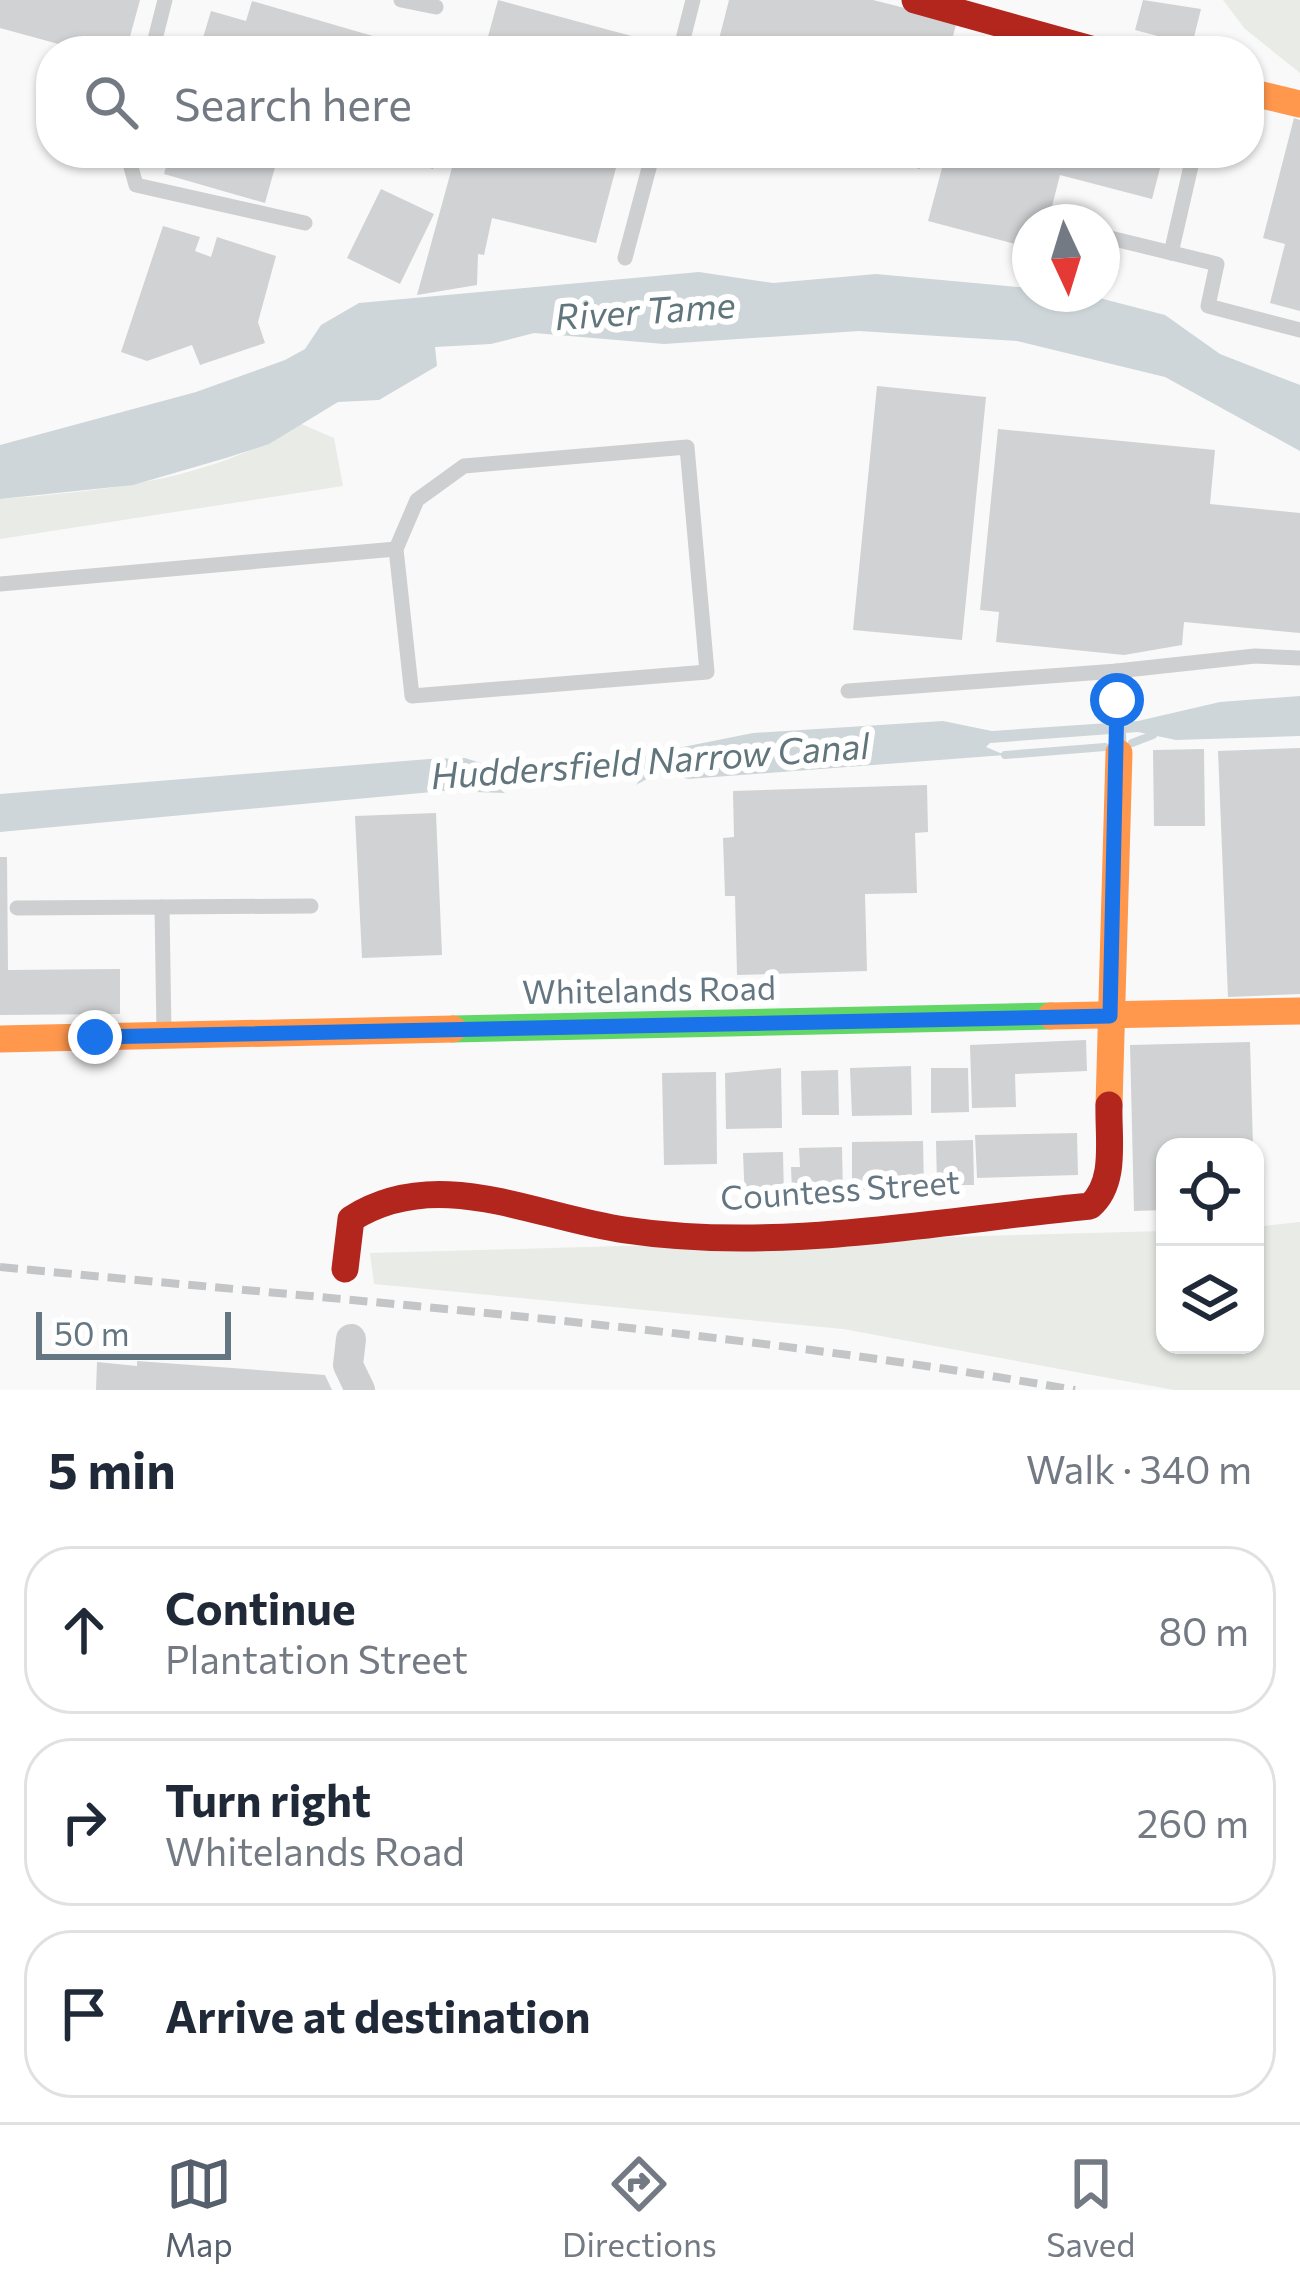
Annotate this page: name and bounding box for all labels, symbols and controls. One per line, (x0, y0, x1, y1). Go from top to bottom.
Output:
search box (36, 36, 1264, 168)
icon: search (78, 69, 144, 135)
text: Search here (174, 75, 412, 130)
north arrow (1012, 204, 1120, 312)
water label: River Tame (553, 281, 737, 337)
route start (1090, 673, 1144, 727)
water label: Huddersfield Narrow Canal (429, 722, 871, 796)
street label: Whitelands Road (522, 966, 776, 1011)
route end (68, 1010, 122, 1064)
map controls (1156, 1138, 1264, 1354)
button: locate (1156, 1138, 1264, 1246)
street label: Countess Street (719, 1160, 961, 1217)
button: layers (1156, 1246, 1264, 1354)
scale bar (36, 1306, 231, 1359)
text: 50 m (54, 1312, 130, 1353)
text: 5 min (48, 1437, 176, 1500)
text: Walk · 340 m (1026, 1444, 1252, 1492)
text: Continue (165, 1579, 356, 1634)
icon: ahead (51, 1597, 117, 1663)
text: 80 m (1158, 1606, 1249, 1654)
text: Plantation Street (165, 1634, 468, 1682)
text: Turn right (165, 1771, 371, 1826)
icon: right (51, 1789, 117, 1855)
text: 260 m (1137, 1798, 1249, 1846)
text: Whitelands Road (165, 1826, 465, 1874)
icon: arrive (51, 1981, 117, 2047)
text: Arrive at destination (165, 1987, 591, 2042)
tab: Map (165, 2151, 233, 2264)
tab: Directions (562, 2151, 717, 2264)
tab: Saved (1046, 2151, 1135, 2264)

